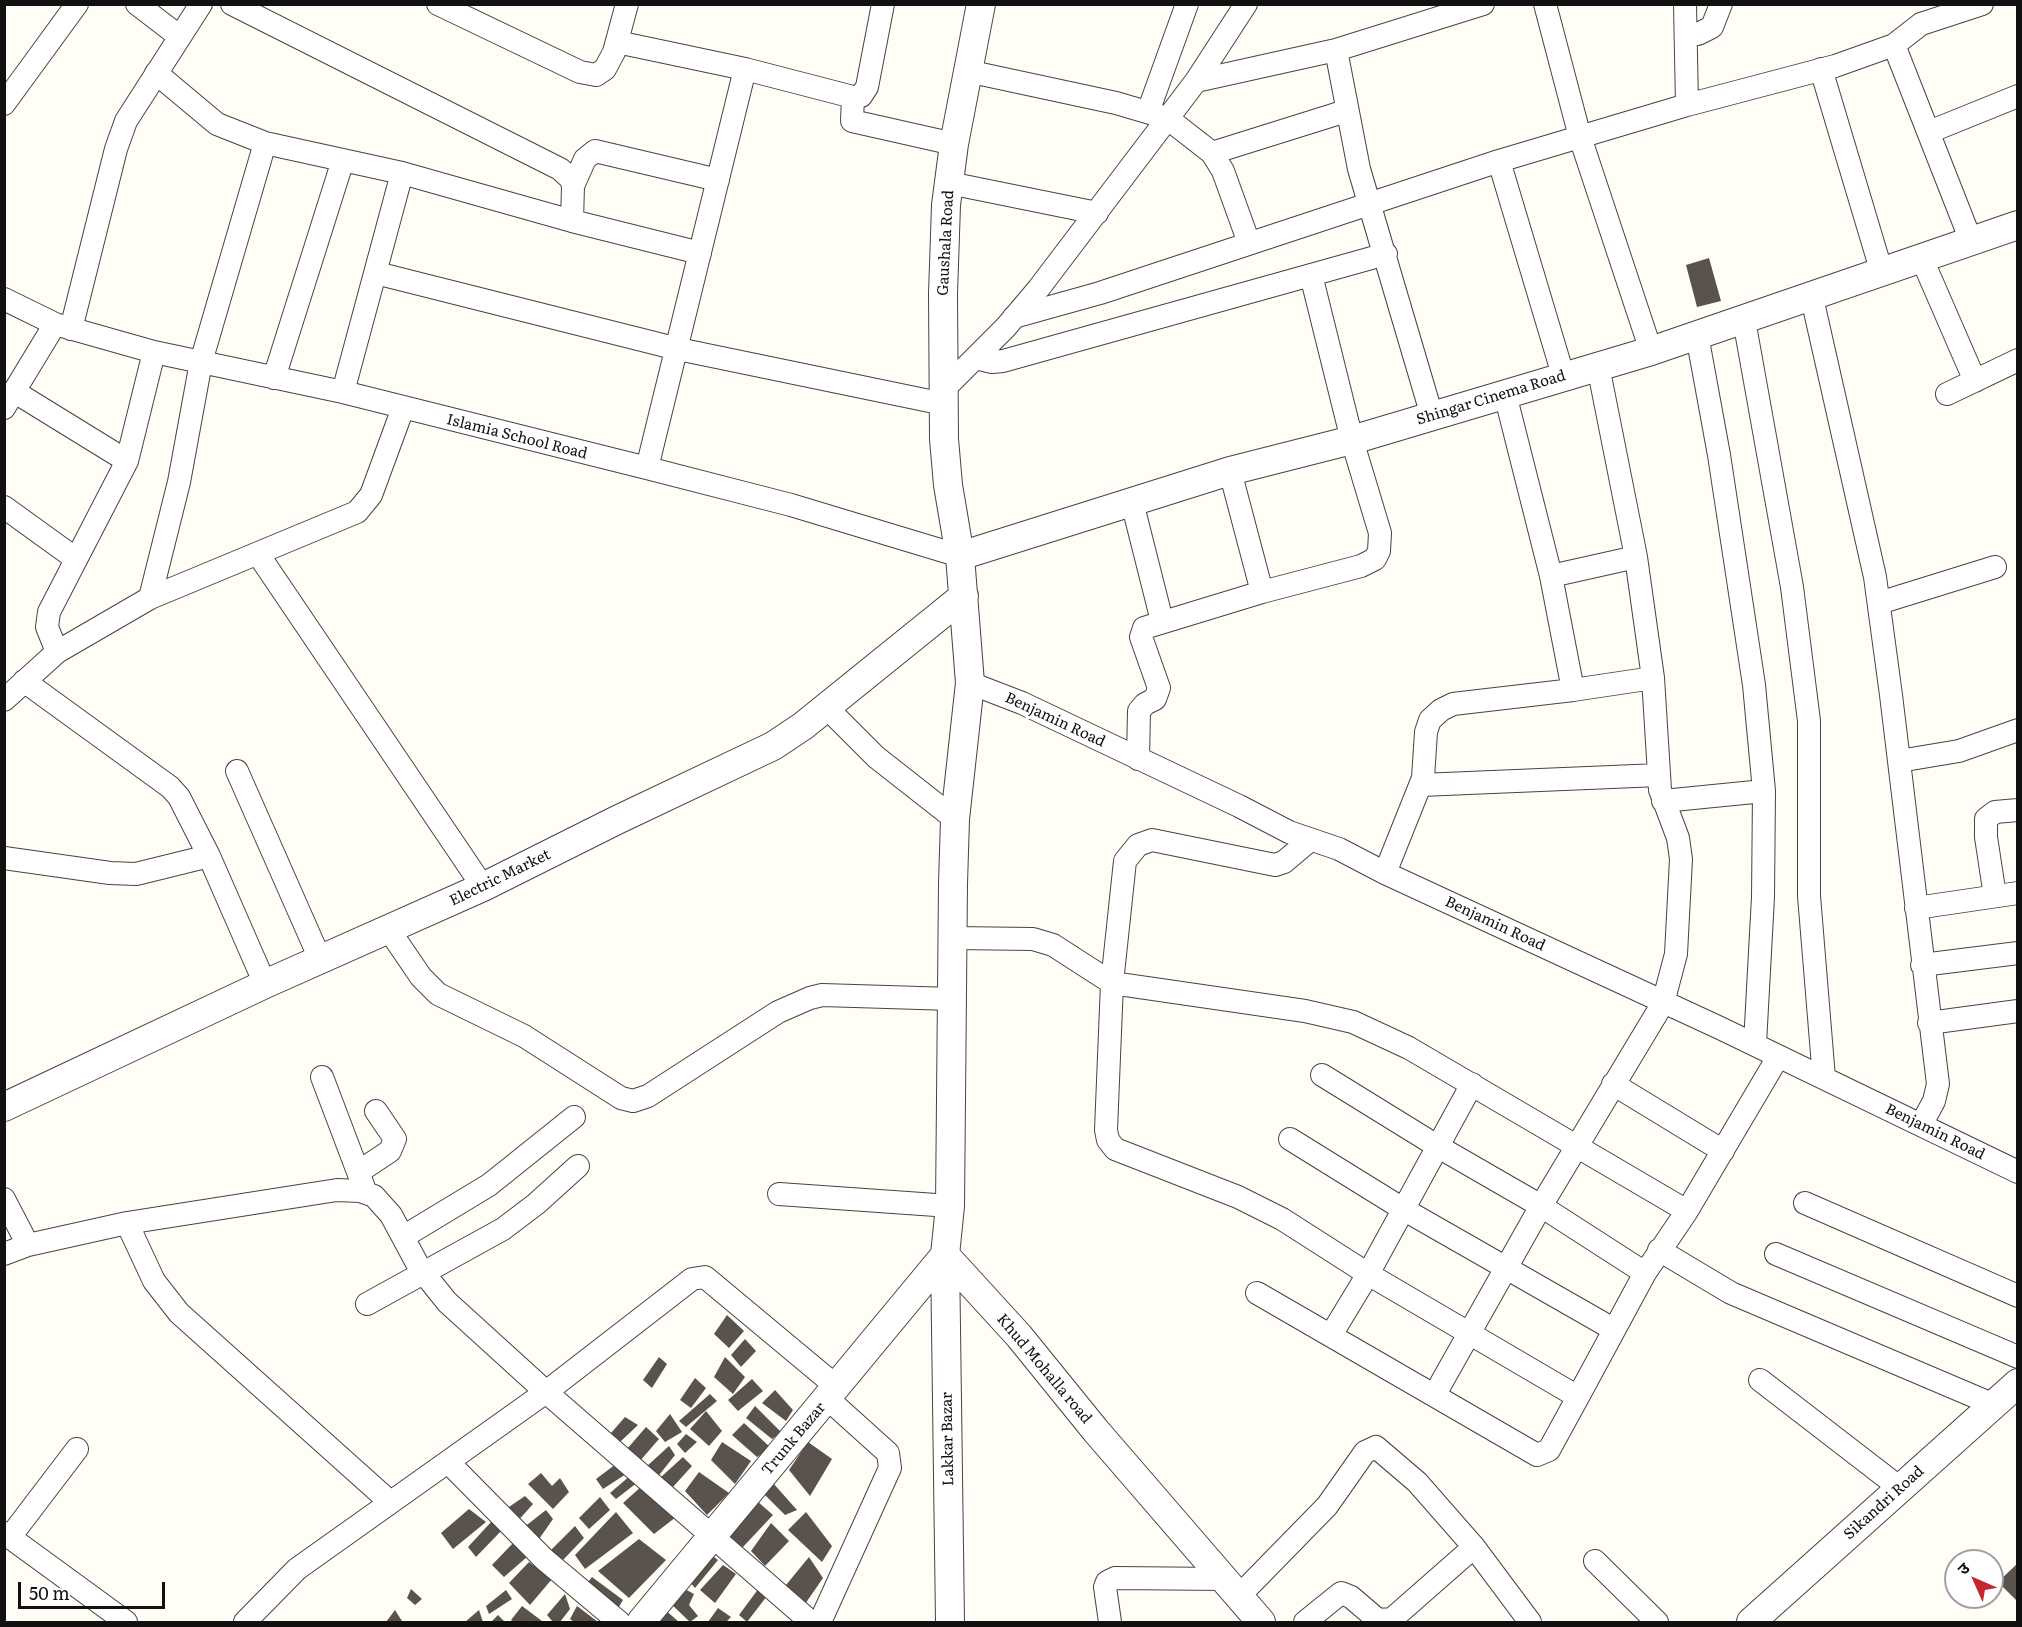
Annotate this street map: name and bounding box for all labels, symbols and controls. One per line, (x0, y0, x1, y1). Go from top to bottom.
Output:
street label: Gaushala Road (934, 190, 958, 296)
street label: Shingar Cinema Road (1414, 367, 1568, 429)
street label: Islamia School Road (445, 411, 589, 463)
street label: Benjamin Road (1002, 689, 1108, 751)
street label: Electric Market (447, 846, 553, 910)
street label: Benjamin Road (1442, 893, 1548, 955)
street label: Benjamin Road (1882, 1100, 1988, 1164)
street label: Khud Mohalla road (993, 1310, 1095, 1428)
street label: Lakkar Bazar (938, 1392, 958, 1486)
street label: Trunk Bazar (758, 1399, 830, 1479)
street label: Sikandri Road (1840, 1462, 1928, 1544)
north arrow (1944, 1549, 2004, 1609)
text: उ (1951, 1556, 1974, 1579)
scale bar (21, 1570, 168, 1608)
text: 50 m (29, 1579, 70, 1606)

